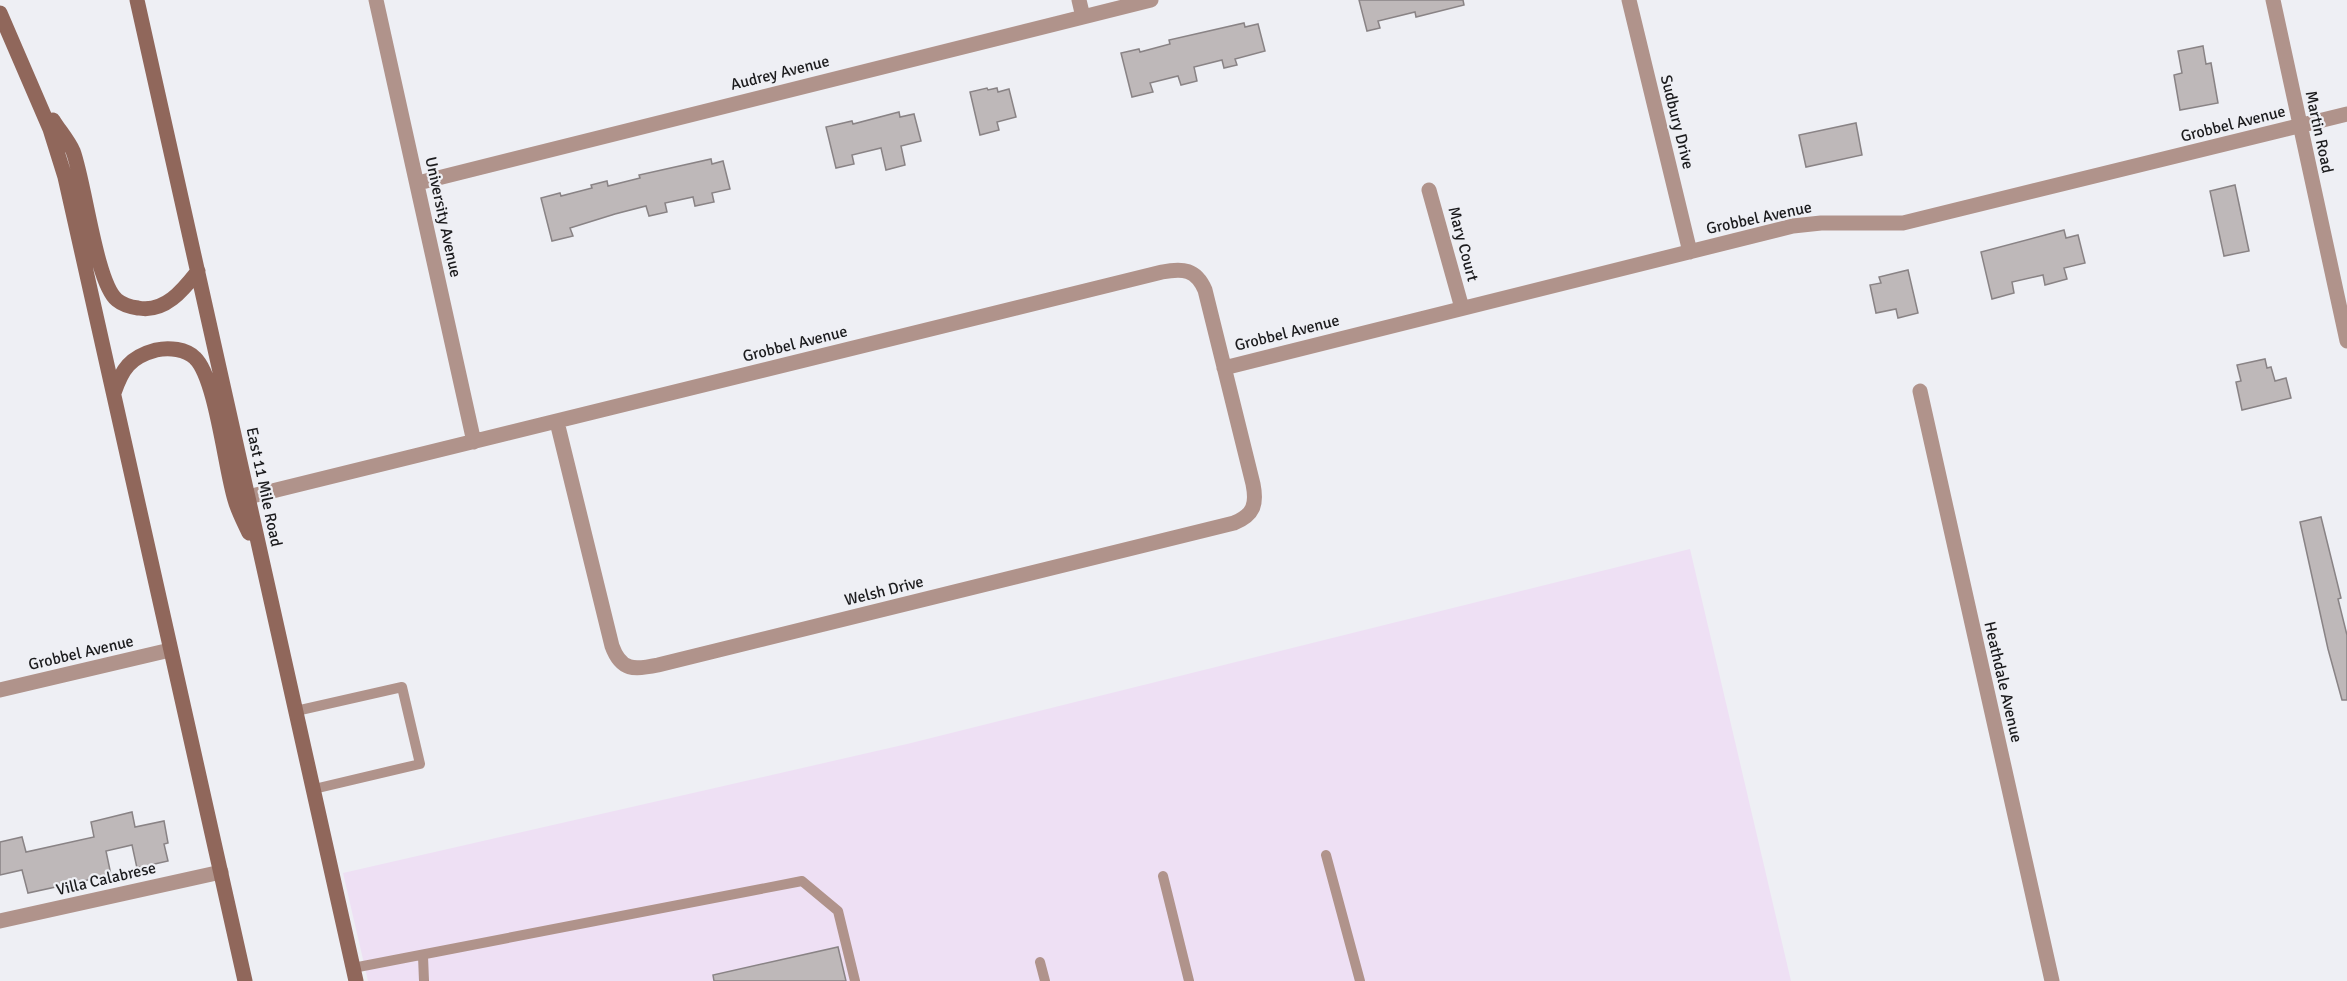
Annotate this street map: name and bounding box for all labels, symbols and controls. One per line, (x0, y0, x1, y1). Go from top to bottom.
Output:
street label: Audrey Avenue (728, 51, 832, 95)
street label: Sudbury Drive (1656, 73, 1698, 171)
street label: Martin Road (2301, 89, 2337, 175)
street label: Grobbel Avenue (2179, 101, 2287, 147)
street label: University Avenue (420, 155, 466, 279)
street label: Grobbel Avenue (1704, 197, 1814, 239)
street label: Mary Court (1443, 204, 1483, 284)
street label: Grobbel Avenue (1233, 310, 1341, 356)
street label: Grobbel Avenue (741, 321, 849, 367)
street label: East 11 Mile Road (242, 425, 286, 549)
street label: Welsh Drive (842, 572, 926, 610)
street label: Heathdale Avenue (1979, 619, 2027, 745)
street label: Grobbel Avenue (26, 631, 136, 675)
street label: Villa Calabrese (54, 858, 158, 900)

